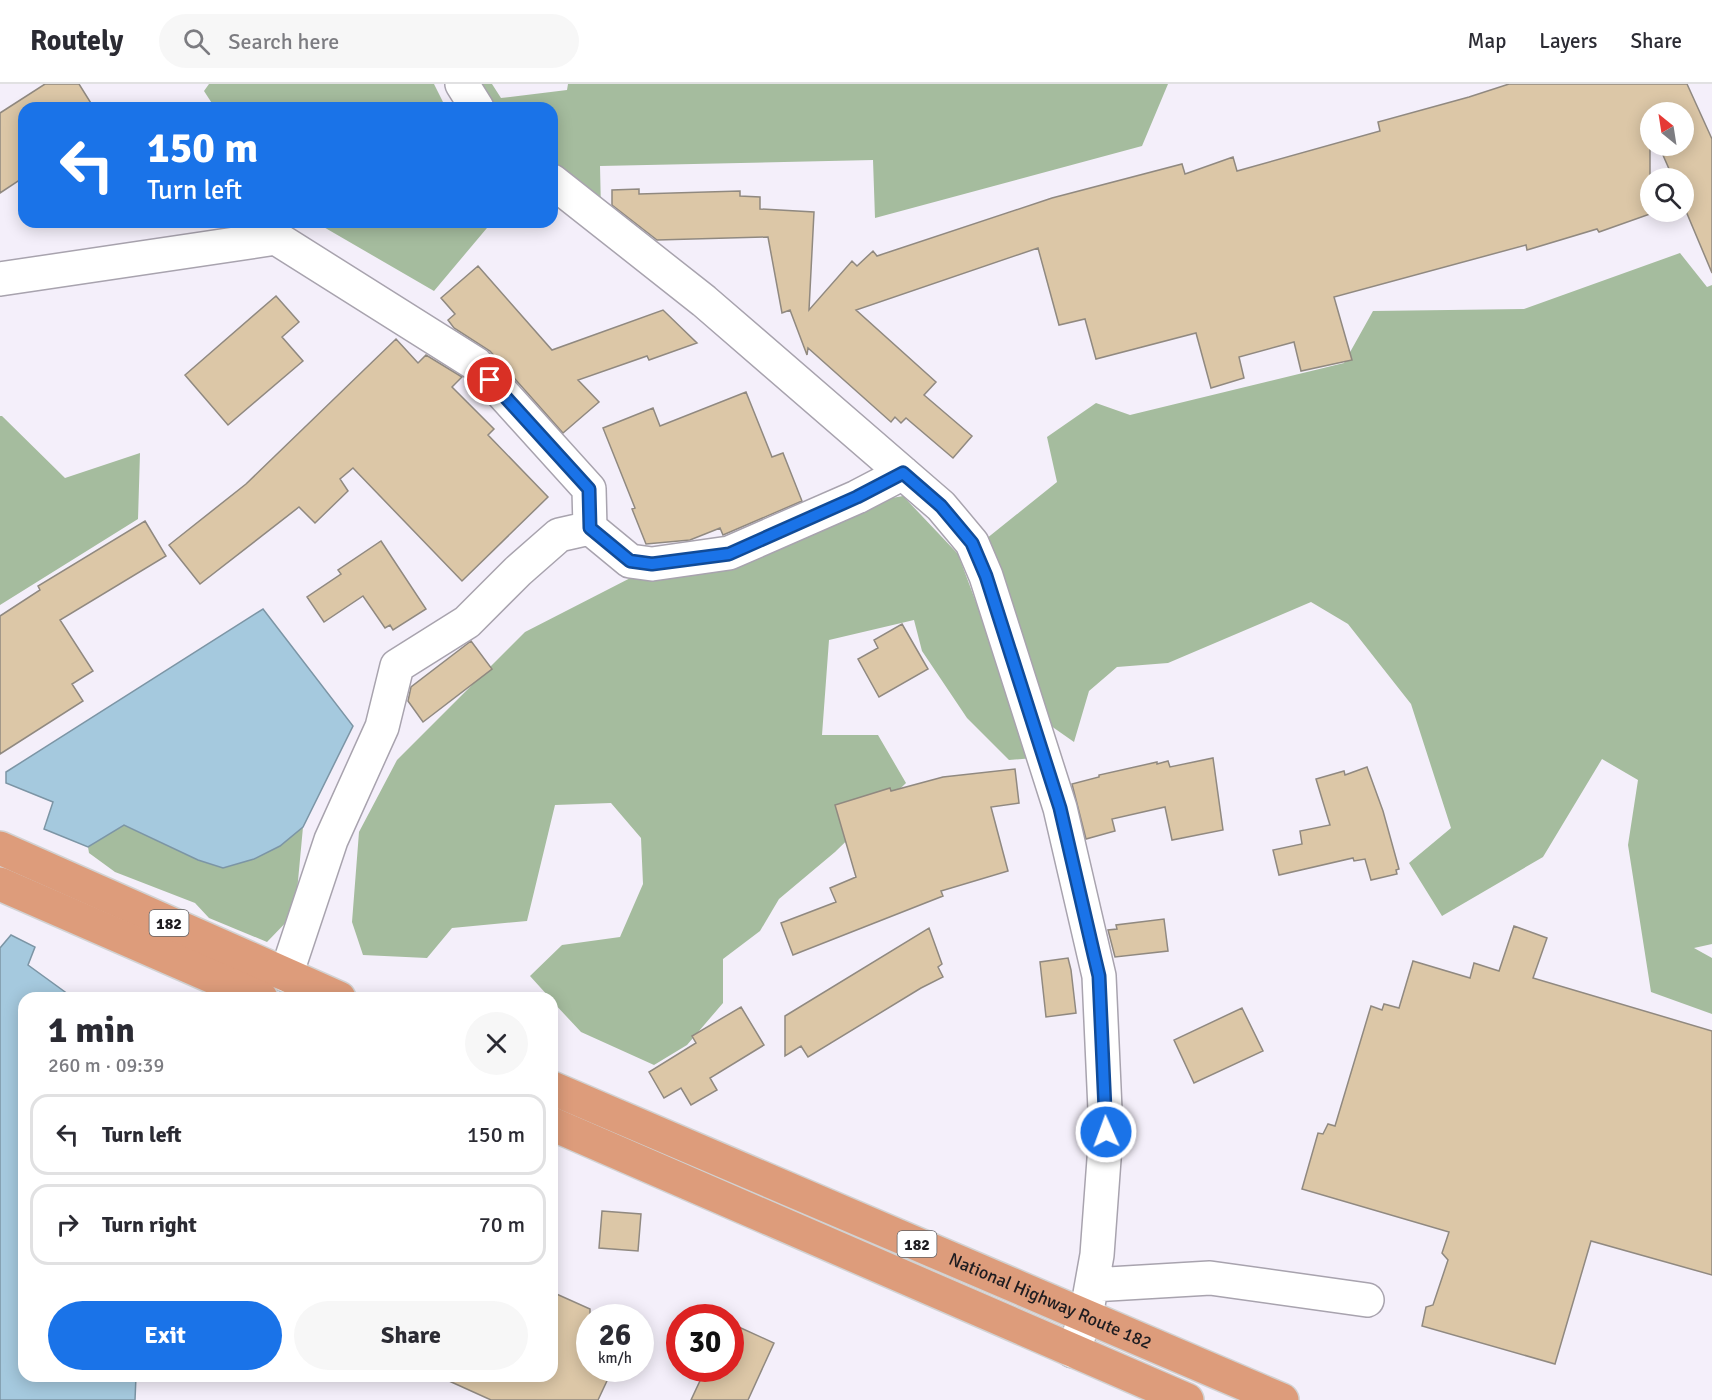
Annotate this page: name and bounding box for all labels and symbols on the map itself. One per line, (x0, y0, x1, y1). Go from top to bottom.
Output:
north arrow (1640, 102, 1694, 156)
pin (464, 354, 515, 405)
road number: 182 (150, 910, 188, 936)
position arrow (1074, 1100, 1138, 1164)
road number: 182 (898, 1231, 936, 1257)
street label: National Highway Route 182 (946, 1248, 1155, 1354)
speed limit sign: 30 (666, 1304, 744, 1382)

